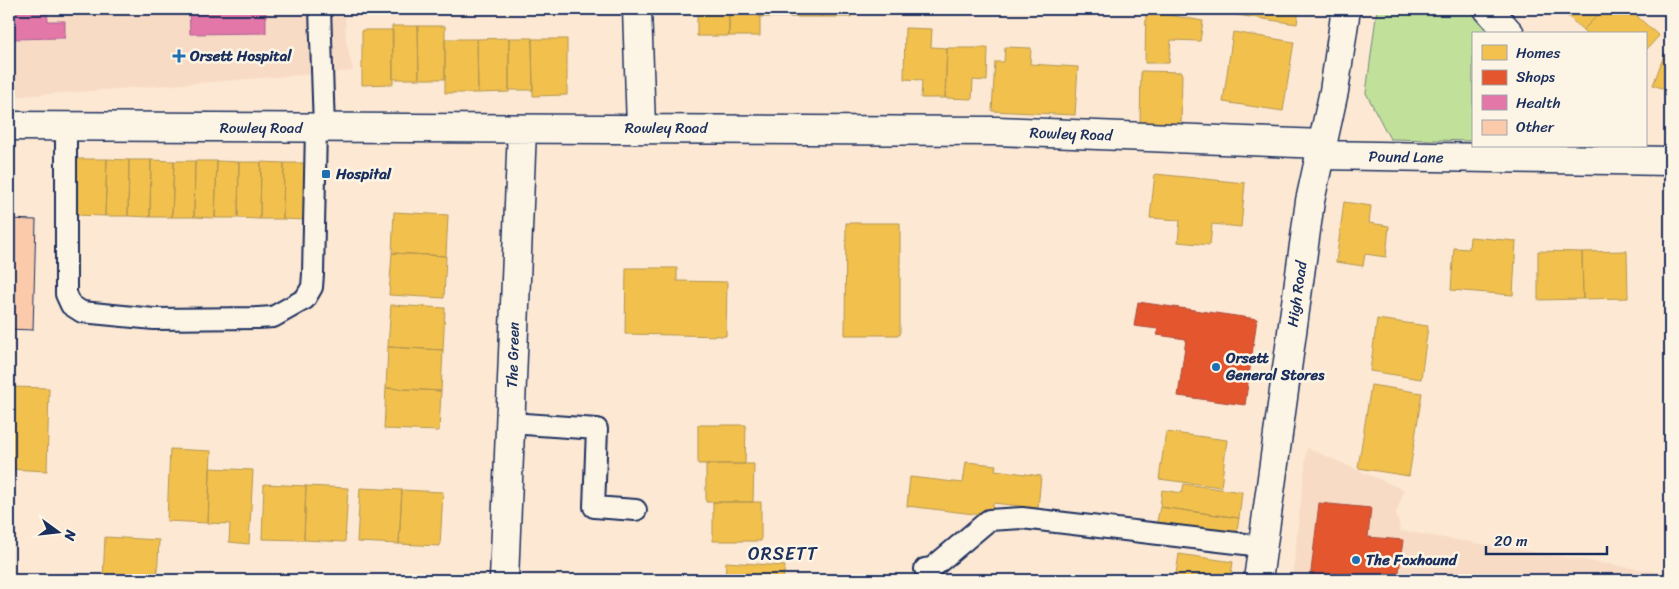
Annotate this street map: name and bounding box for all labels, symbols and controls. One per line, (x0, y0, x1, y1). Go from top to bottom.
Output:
legend (1472, 32, 1646, 148)
text: Homes (1516, 40, 1560, 66)
place label: Orsett Hospital (189, 43, 292, 69)
marker: Orsett Hospital (172, 49, 186, 63)
text: Shops (1516, 64, 1556, 90)
text: Health (1516, 90, 1561, 116)
text: Other (1516, 114, 1555, 140)
street label: Rowley Road (220, 115, 303, 141)
street label: Rowley Road (625, 115, 708, 141)
street label: Rowley Road (1029, 120, 1114, 148)
street label: Pound Lane (1368, 143, 1444, 171)
place label: Hospital (335, 161, 392, 187)
marker: Hospital (320, 168, 332, 180)
street label: High Road (1280, 258, 1315, 329)
street label: The Green (499, 321, 527, 389)
place label: Orsett General Stores (1225, 345, 1325, 388)
marker: Orsett General Stores (1210, 361, 1222, 373)
north arrow (32, 506, 82, 556)
scale bar (1486, 524, 1608, 556)
text: N (57, 526, 84, 543)
text: 20 m (1494, 528, 1528, 554)
district label: ORSETT (748, 538, 818, 570)
place label: The Foxhound (1366, 547, 1458, 573)
marker: The Foxhound (1350, 554, 1362, 566)

